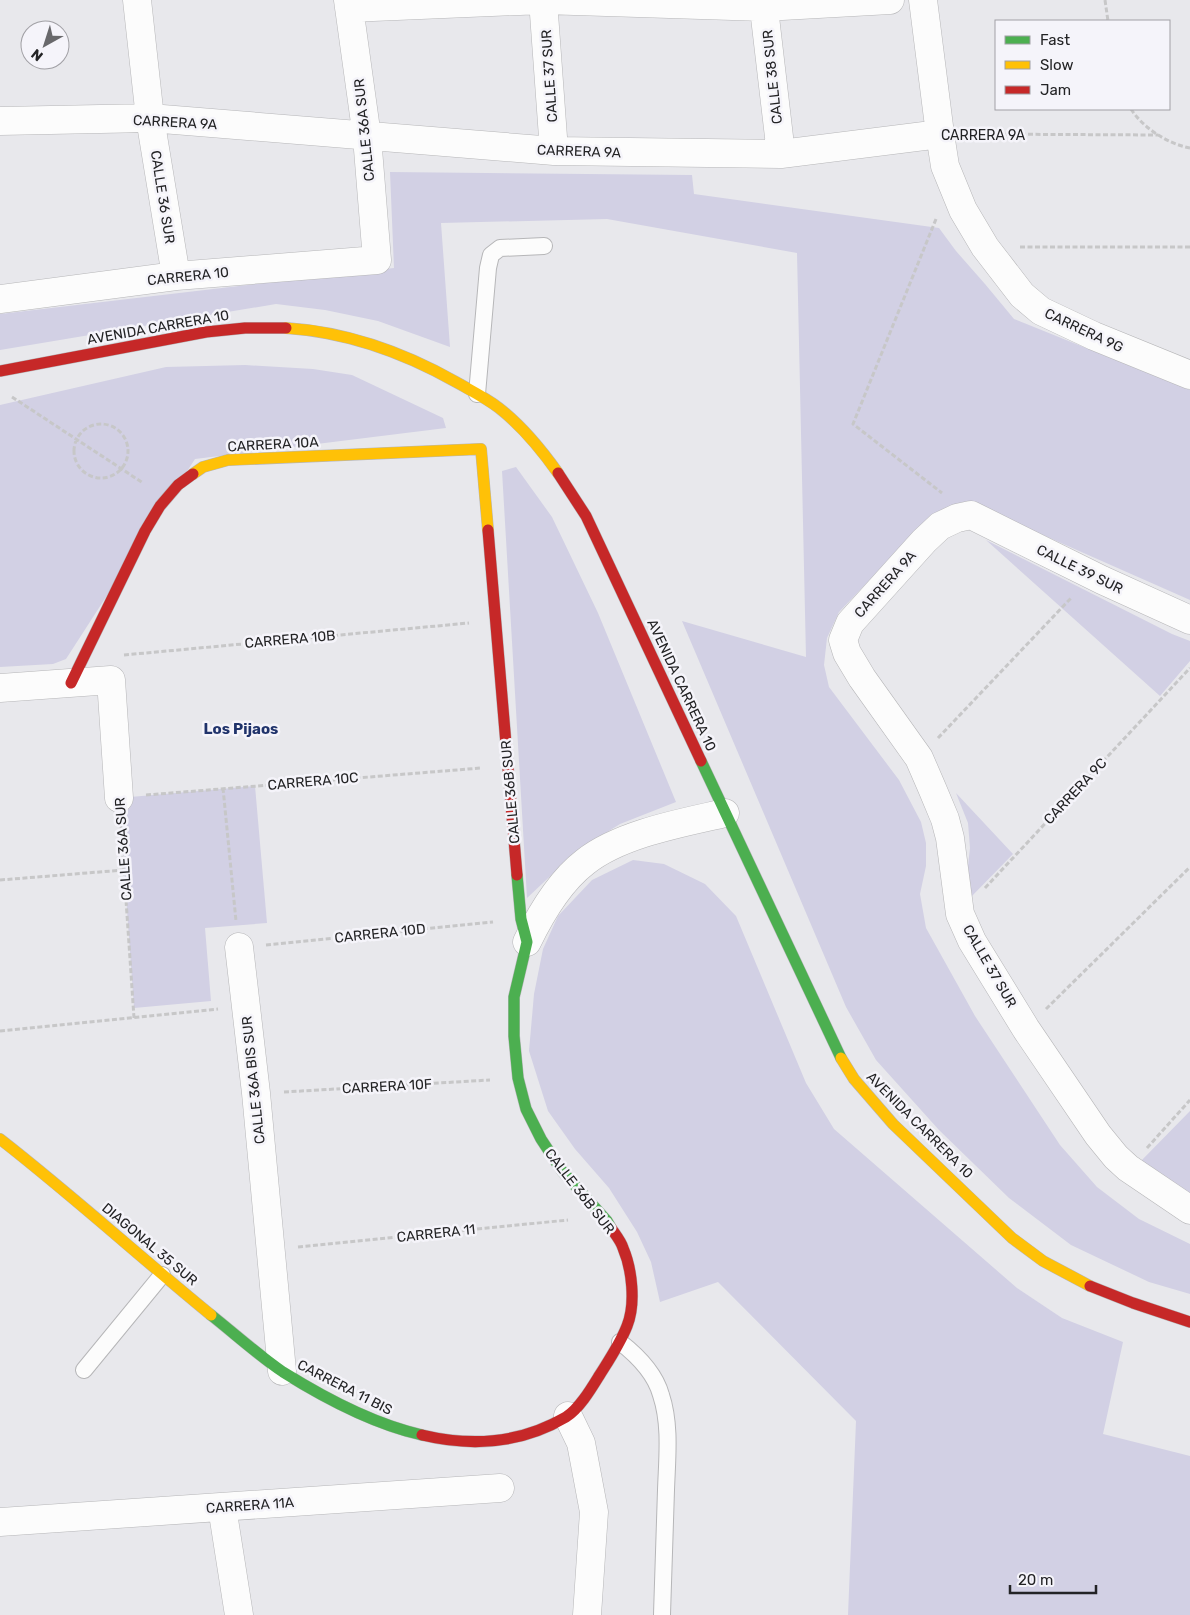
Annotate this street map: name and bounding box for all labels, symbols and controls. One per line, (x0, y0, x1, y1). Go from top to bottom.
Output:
north arrow (20, 20, 70, 70)
legend (995, 20, 1170, 110)
street label: CALLE 37 SUR (538, 29, 561, 123)
street label: CALLE 38 SUR (759, 29, 786, 125)
text: Fast (1040, 31, 1070, 49)
text: N (28, 45, 46, 64)
text: Slow (1040, 56, 1073, 74)
street label: CALLE 36A SUR (351, 78, 378, 182)
text: Jam (1040, 81, 1071, 99)
street label: CARRERA 9A (132, 112, 218, 133)
street label: CARRERA 9A (941, 127, 1026, 144)
street label: CARRERA 9A (537, 142, 622, 161)
street label: CALLE 36 SUR (147, 149, 178, 245)
street label: CARRERA 10 (146, 264, 230, 289)
street label: CARRERA 9G (1042, 305, 1126, 356)
street label: AVENIDA CARRERA 10 (86, 307, 230, 348)
street label: CARRERA 10A (227, 434, 320, 455)
street label: CALLE 39 SUR (1034, 541, 1126, 598)
street label: CARRERA 9A (851, 547, 920, 621)
street label: AVENIDA CARRERA 10 (643, 616, 720, 754)
street label: CARRERA 10B (244, 627, 336, 652)
district label: Los Pijaos (204, 720, 278, 738)
street label: CALLE 36B SUR (498, 740, 523, 844)
street label: CARRERA 9C (1040, 755, 1110, 828)
street label: CARRERA 10C (267, 769, 359, 794)
street label: CALLE 36A SUR (111, 797, 136, 901)
street label: CARRERA 10D (334, 920, 426, 947)
street label: CALLE 37 SUR (959, 922, 1020, 1011)
street label: CALLE 36A BIS SUR (238, 1015, 269, 1145)
street label: AVENIDA CARRERA 10 (863, 1069, 977, 1182)
street label: CARRERA 10F (342, 1076, 432, 1097)
street label: CALLE 36B SUR (541, 1145, 618, 1237)
street label: DIAGONAL 35 SUR (98, 1199, 201, 1289)
street label: CARRERA 11 (396, 1221, 476, 1246)
street label: CARRERA 11 BIS (294, 1356, 395, 1419)
street label: CARRERA 11A (205, 1494, 295, 1517)
scale bar (1010, 1562, 1096, 1594)
text: 20 m (1018, 1571, 1053, 1589)

